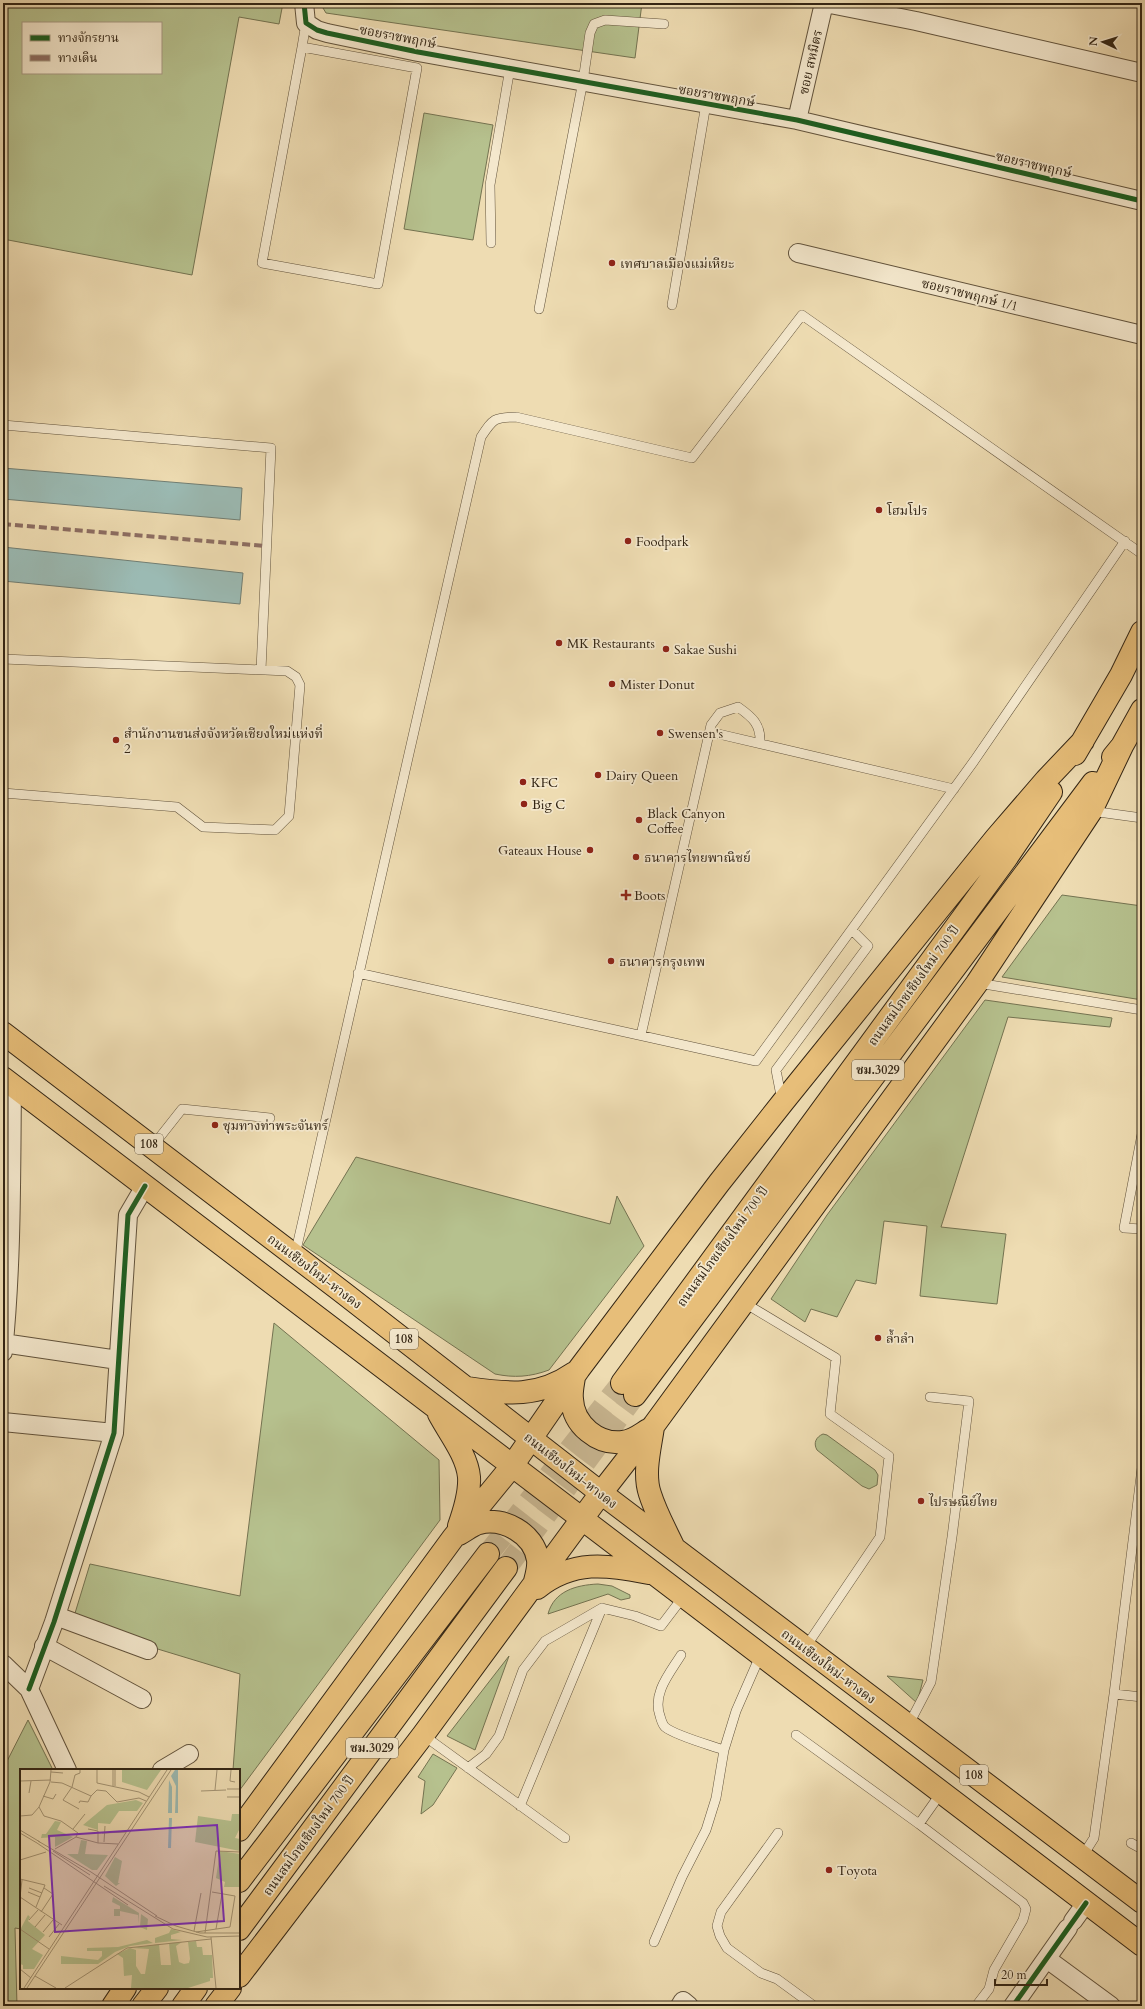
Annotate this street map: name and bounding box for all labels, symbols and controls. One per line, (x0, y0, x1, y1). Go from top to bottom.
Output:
street label: ซอยราชพฤกษ์ (358, 21, 438, 53)
legend (22, 22, 162, 74)
north arrow (1083, 22, 1123, 62)
street label: ซอย สหมิตร (795, 28, 827, 96)
text: ทางจักรยาน (58, 30, 119, 46)
text: N (1086, 36, 1101, 47)
text: ทางเดิน (58, 50, 97, 66)
street label: ซอยราชพฤกษ์ (677, 80, 757, 112)
street label: ซอยราชพฤกษ์ (994, 147, 1074, 183)
place label: เทศบาลเมืองแม่เหียะ (620, 255, 734, 273)
marker: เทศบาลเมืองแม่เหียะ (607, 258, 617, 268)
street label: ซอยราชพฤกษ์ 1/1 (920, 274, 1020, 316)
place label: โฮมโปร (886, 502, 928, 520)
marker: โฮมโปร (874, 505, 884, 515)
place label: Foodpark (636, 533, 689, 551)
marker: Foodpark (623, 536, 633, 546)
place label: MK Restaurants (567, 635, 655, 653)
marker: MK Restaurants (554, 638, 564, 648)
place label: Sakae Sushi (674, 641, 737, 659)
marker: Sakae Sushi (661, 644, 671, 654)
place label: Mister Donut (620, 676, 695, 694)
marker: Mister Donut (607, 679, 617, 689)
place label: สำนักงานขนส่งจังหวัดเชียงใหม่แห่งที่ 2 (124, 724, 323, 758)
place label: Swensen's (668, 725, 723, 743)
marker: Swensen's (655, 728, 665, 738)
marker: สำนักงานขนส่งจังหวัดเชียงใหม่แห่งที่ 2 (111, 735, 121, 745)
place label: Dairy Queen (606, 767, 679, 785)
marker: Dairy Queen (593, 770, 603, 780)
place label: KFC (531, 774, 558, 792)
marker: KFC (518, 777, 528, 787)
place label: Big C (532, 796, 565, 814)
marker: Big C (519, 799, 529, 809)
place label: Black Canyon Coffee (647, 805, 726, 838)
marker: Black Canyon Coffee (634, 815, 644, 825)
place label: Gateaux House (498, 842, 582, 860)
marker: Gateaux House (585, 845, 595, 855)
place label: ธนาคารไทยพาณิชย์ (644, 849, 751, 867)
marker: ธนาคารไทยพาณิชย์ (631, 852, 641, 862)
place label: Boots (634, 887, 665, 905)
marker: Boots (621, 890, 631, 900)
street label: ถนนสมโภชเชียงใหม่ 700 ปี (864, 922, 964, 1050)
place label: ธนาคารกรุงเทพ (619, 953, 705, 971)
marker: ธนาคารกรุงเทพ (606, 956, 616, 966)
road number: ชม.3029 (852, 1060, 904, 1080)
place label: ชุมทางท่าพระจันทร์ (223, 1117, 329, 1135)
marker: ชุมทางท่าพระจันทร์ (210, 1120, 220, 1130)
road number: 108 (135, 1134, 163, 1154)
street label: ถนนสมโภชเชียงใหม่ 700 ปี (673, 1183, 773, 1311)
street label: ถนนเชียงใหม่-หางดง (263, 1230, 365, 1313)
road number: 108 (390, 1329, 418, 1349)
place label: ล้ำลำ (886, 1329, 914, 1348)
marker: ล้ำลำ (873, 1333, 883, 1343)
street label: ถนนเชียงใหม่-หางดง (520, 1429, 621, 1513)
place label: ไปรษณีย์ไทย (928, 1493, 998, 1511)
marker: ไปรษณีย์ไทย (916, 1496, 926, 1506)
street label: ถนนเชียงใหม่-หางดง (777, 1625, 879, 1708)
road number: ชม.3029 (346, 1738, 398, 1758)
road number: 108 (960, 1765, 988, 1785)
inset map (20, 1769, 240, 1989)
street label: ถนนสมโภชเชียงใหม่ 700 ปี (259, 1772, 359, 1900)
place label: Toyota (837, 1862, 878, 1880)
marker: Toyota (824, 1865, 834, 1875)
scale bar (995, 1961, 1047, 1987)
text: 20 m (1001, 1967, 1028, 1983)

